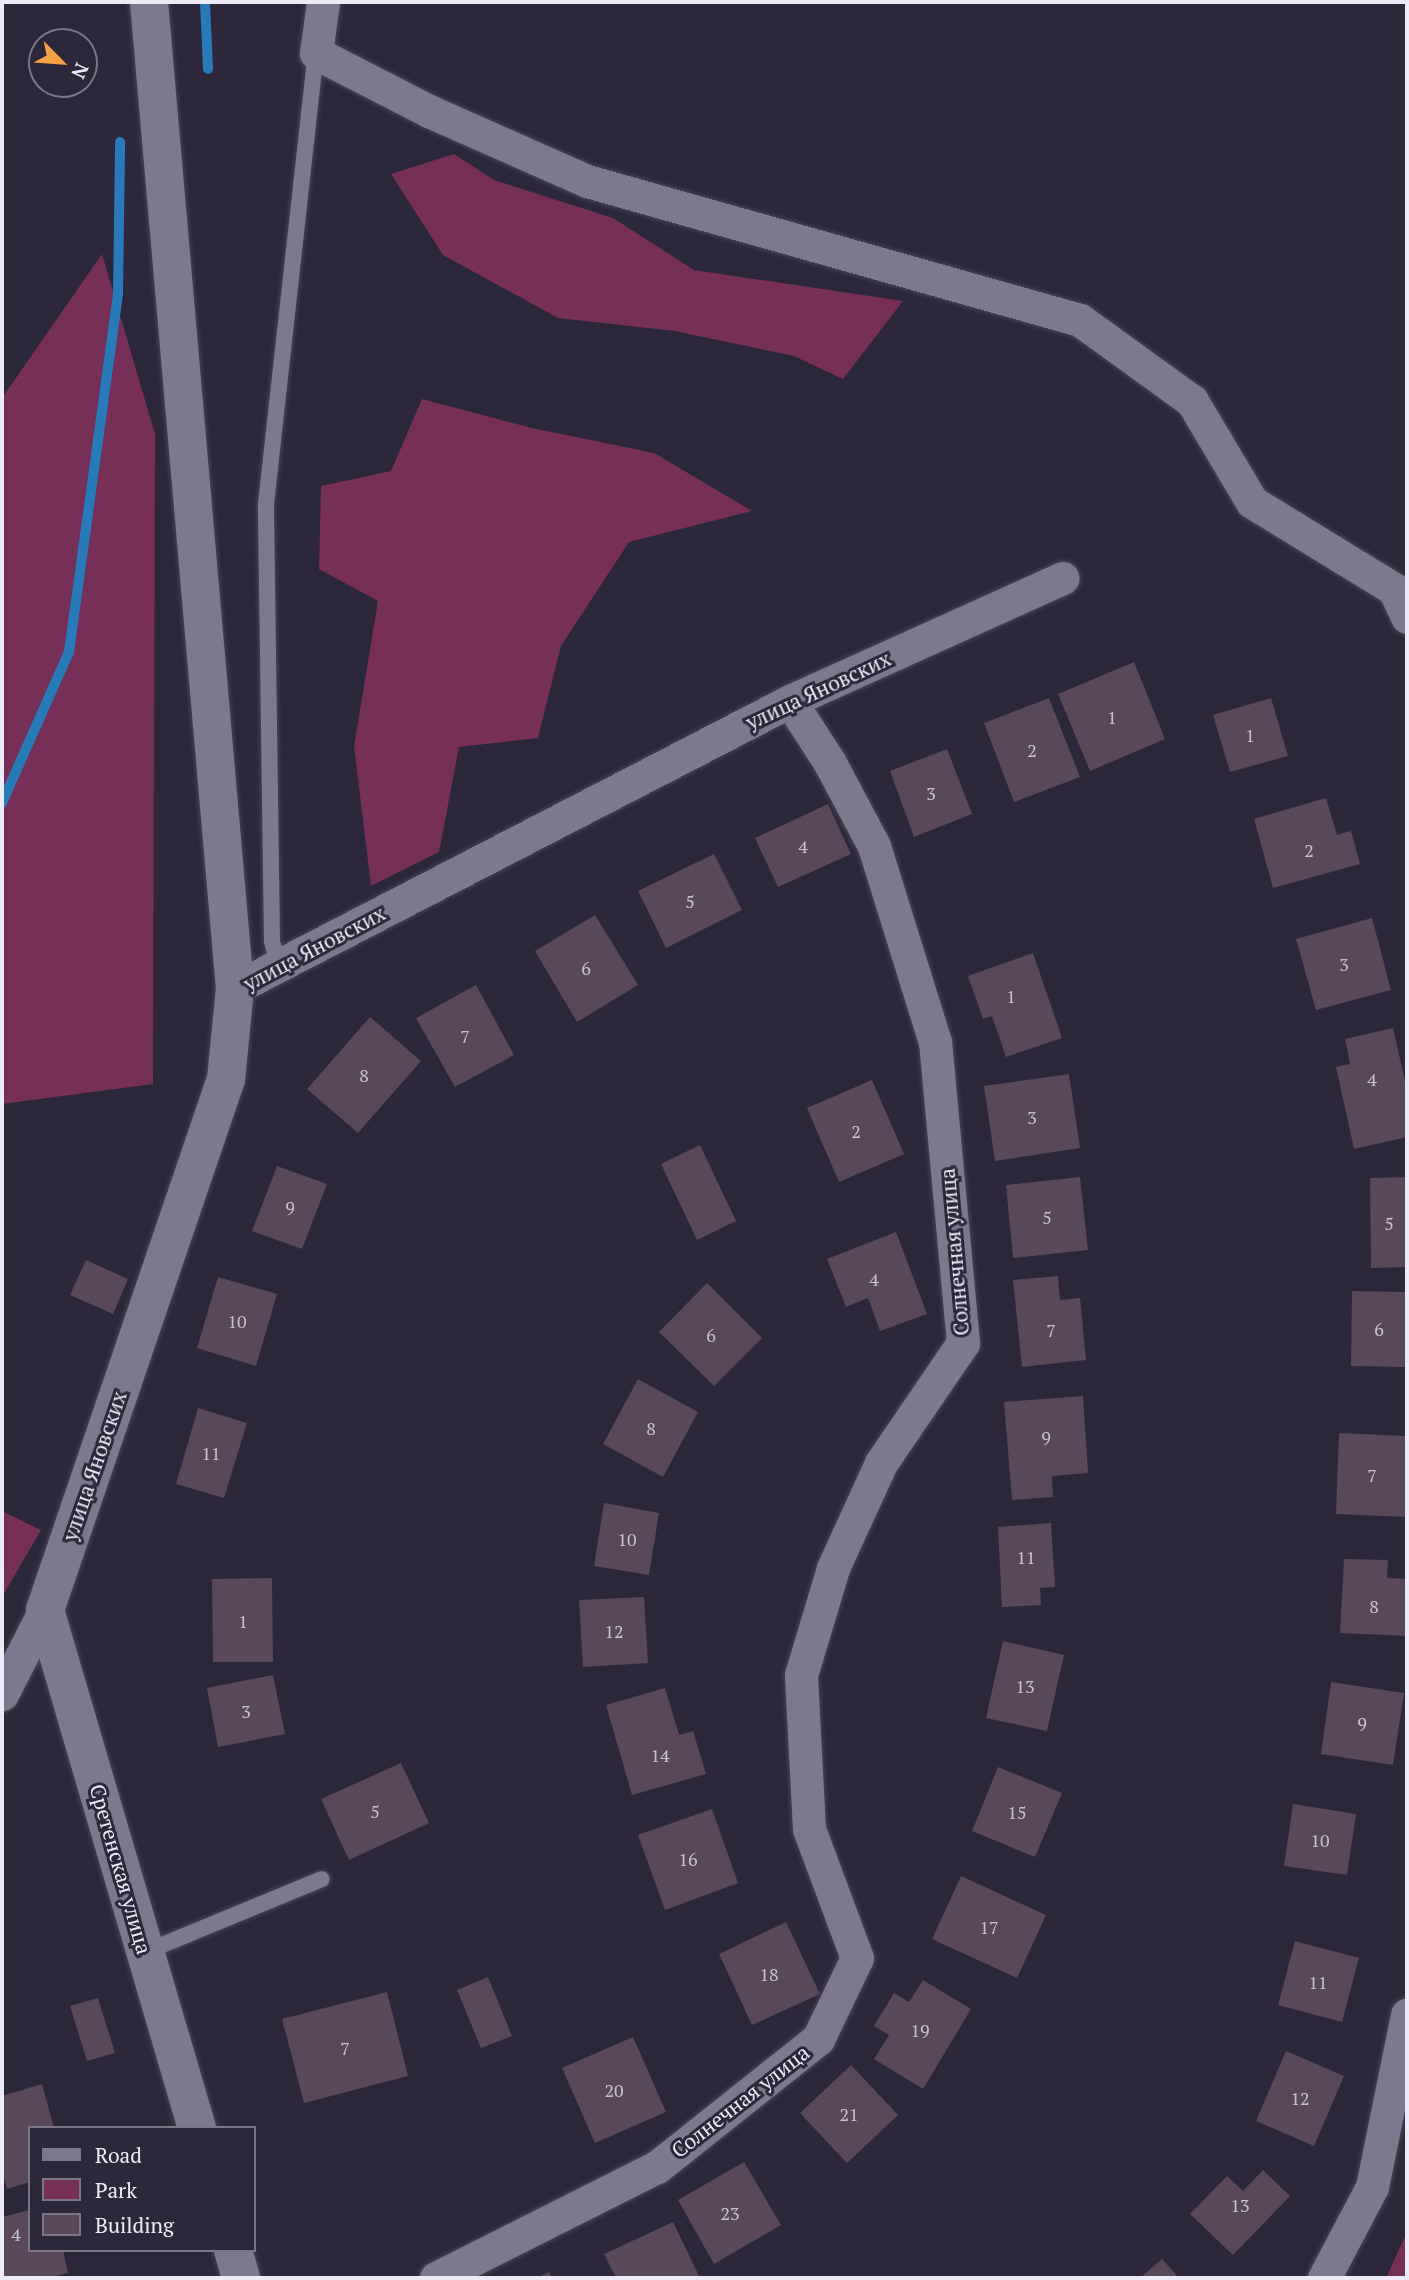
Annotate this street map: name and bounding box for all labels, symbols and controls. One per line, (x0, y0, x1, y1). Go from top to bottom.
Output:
north arrow (28, 28, 98, 98)
text: N (66, 59, 95, 83)
street label: улица Яновских (742, 645, 894, 735)
house number: 1 (1107, 706, 1117, 728)
house number: 1 (1245, 724, 1255, 746)
house number: 2 (1027, 739, 1037, 761)
house number: 3 (926, 782, 936, 804)
house number: 4 (798, 835, 808, 857)
house number: 2 (1304, 839, 1314, 861)
house number: 5 (685, 890, 695, 912)
street label: улица Яновских (239, 900, 389, 996)
house number: 3 (1339, 953, 1349, 975)
house number: 6 (581, 957, 591, 979)
house number: 1 (1006, 985, 1016, 1007)
house number: 7 (460, 1025, 470, 1047)
house number: 8 (359, 1064, 369, 1086)
house number: 4 (1367, 1068, 1377, 1090)
house number: 3 (1027, 1106, 1037, 1128)
house number: 2 (851, 1120, 861, 1142)
street label: Солнечная улица (934, 1167, 974, 1337)
house number: 9 (285, 1196, 295, 1218)
house number: 5 (1042, 1206, 1052, 1228)
house number: 5 (1384, 1212, 1394, 1234)
house number: 4 (869, 1268, 879, 1290)
house number: 10 (227, 1310, 247, 1332)
house number: 6 (1374, 1318, 1384, 1340)
house number: 7 (1046, 1319, 1056, 1341)
house number: 6 (706, 1324, 716, 1346)
street label: улица Яновских (57, 1388, 131, 1544)
house number: 8 (646, 1417, 656, 1439)
house number: 9 (1041, 1426, 1051, 1448)
house number: 11 (201, 1442, 221, 1464)
house number: 7 (1367, 1464, 1377, 1486)
house number: 10 (617, 1528, 637, 1550)
house number: 11 (1016, 1546, 1036, 1568)
house number: 8 (1369, 1595, 1379, 1617)
house number: 1 (238, 1610, 248, 1632)
house number: 12 (604, 1620, 624, 1642)
house number: 13 (1015, 1675, 1035, 1697)
house number: 3 (241, 1700, 251, 1722)
house number: 9 (1357, 1712, 1367, 1734)
house number: 14 (650, 1744, 670, 1766)
street label: Сретенская улица (85, 1781, 157, 1957)
house number: 5 (370, 1800, 380, 1822)
house number: 15 (1007, 1801, 1027, 1823)
house number: 10 (1310, 1829, 1330, 1851)
house number: 16 (678, 1848, 698, 1870)
house number: 17 (979, 1916, 999, 1938)
house number: 18 (759, 1963, 779, 1985)
house number: 11 (1308, 1971, 1328, 1993)
house number: 19 (910, 2019, 930, 2041)
house number: 7 (340, 2037, 350, 2059)
street label: Солнечная улица (666, 2039, 814, 2163)
house number: 20 (604, 2079, 624, 2101)
house number: 12 (1290, 2087, 1310, 2109)
house number: 21 (839, 2103, 859, 2125)
legend (28, 2126, 256, 2252)
text: Road (95, 2141, 142, 2169)
text: Park (95, 2176, 137, 2204)
house number: 13 (1230, 2194, 1250, 2216)
house number: 23 (720, 2202, 740, 2224)
text: Building (95, 2211, 174, 2239)
house number: 4 (11, 2223, 21, 2245)

